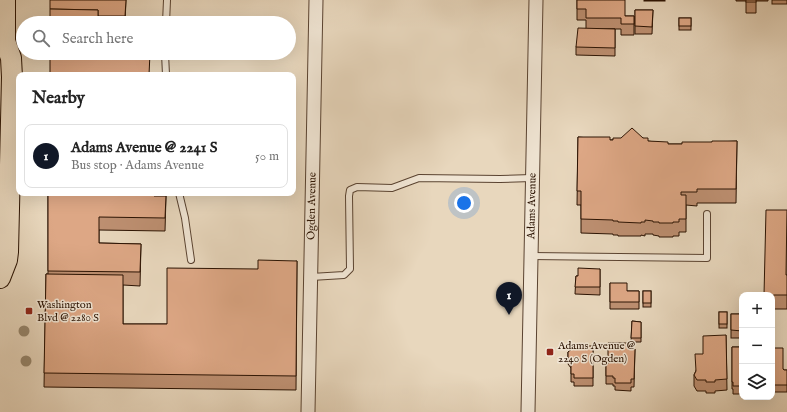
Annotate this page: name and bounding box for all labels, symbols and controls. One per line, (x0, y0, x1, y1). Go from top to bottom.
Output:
search box (16, 16, 296, 60)
icon: search (30, 27, 52, 49)
text: Search here (62, 29, 133, 48)
text: Nearby (32, 88, 85, 109)
text: Adams Avenue @ 2241 S (71, 138, 217, 157)
text: 1 (44, 148, 48, 165)
text: 50 m (255, 148, 279, 165)
text: Bus stop · Adams Avenue (71, 157, 204, 174)
street label: Ogden Avenue (304, 172, 320, 240)
street label: Adams Avenue (524, 173, 540, 240)
your location (454, 193, 474, 213)
pin: 1 (496, 282, 522, 315)
map controls (739, 292, 775, 400)
button: + (739, 292, 775, 328)
place label: Washington Blvd @ 2280 S (37, 298, 99, 325)
marker: Washington Blvd @ 2280 S (24, 306, 34, 316)
button: − (739, 328, 775, 364)
place label: Adams Avenue @ 2240 S (Ogden) (557, 339, 636, 366)
marker: Adams Avenue @ 2240 S (Ogden) (545, 347, 555, 357)
button: layers (739, 364, 775, 400)

